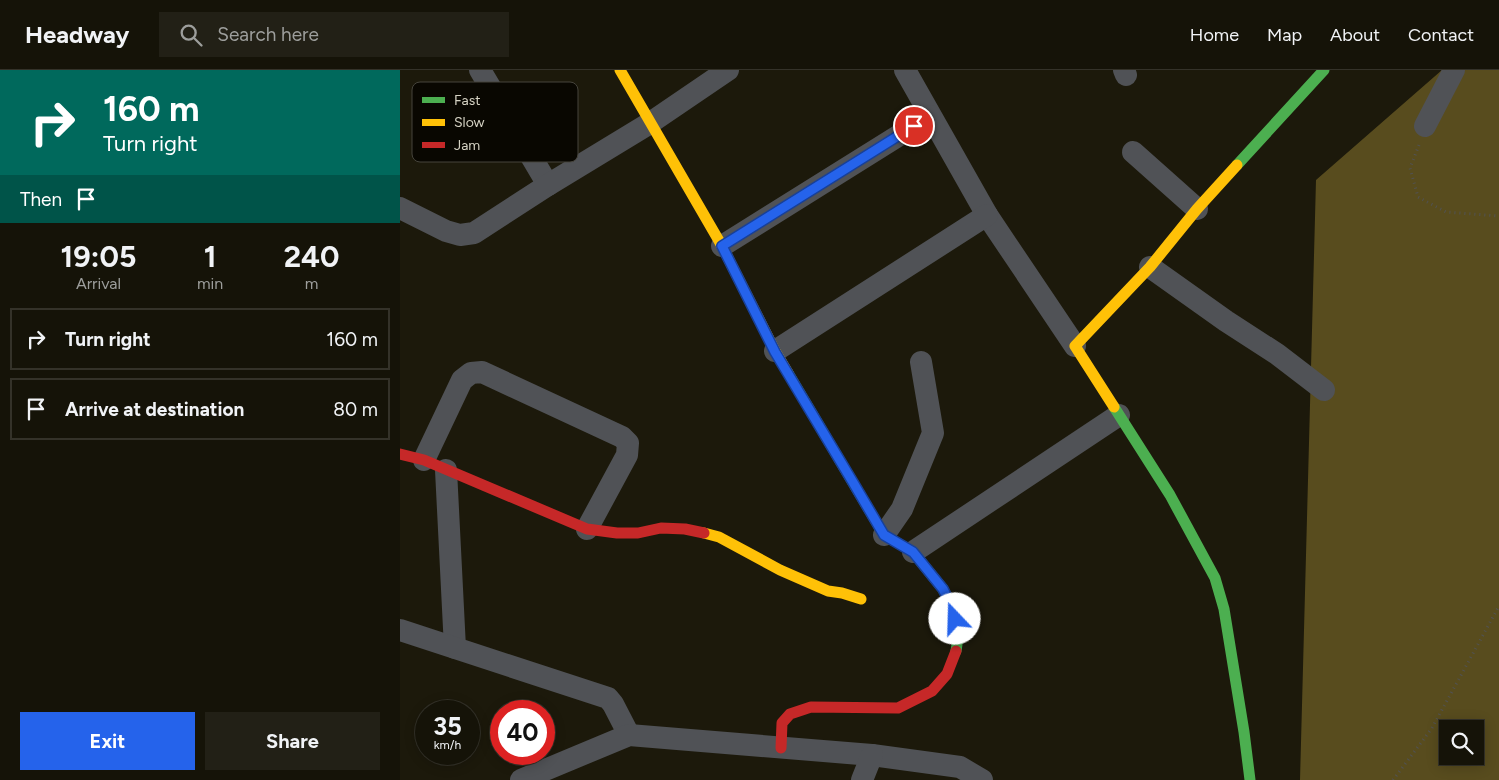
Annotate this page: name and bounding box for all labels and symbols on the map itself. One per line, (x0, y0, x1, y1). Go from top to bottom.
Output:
legend (412, 82, 578, 162)
text: Fast (454, 92, 480, 109)
pin (893, 105, 935, 147)
text: Slow (454, 114, 485, 131)
text: Jam (454, 137, 480, 154)
position arrow (928, 592, 980, 644)
speed limit sign: 40 (490, 700, 555, 765)

